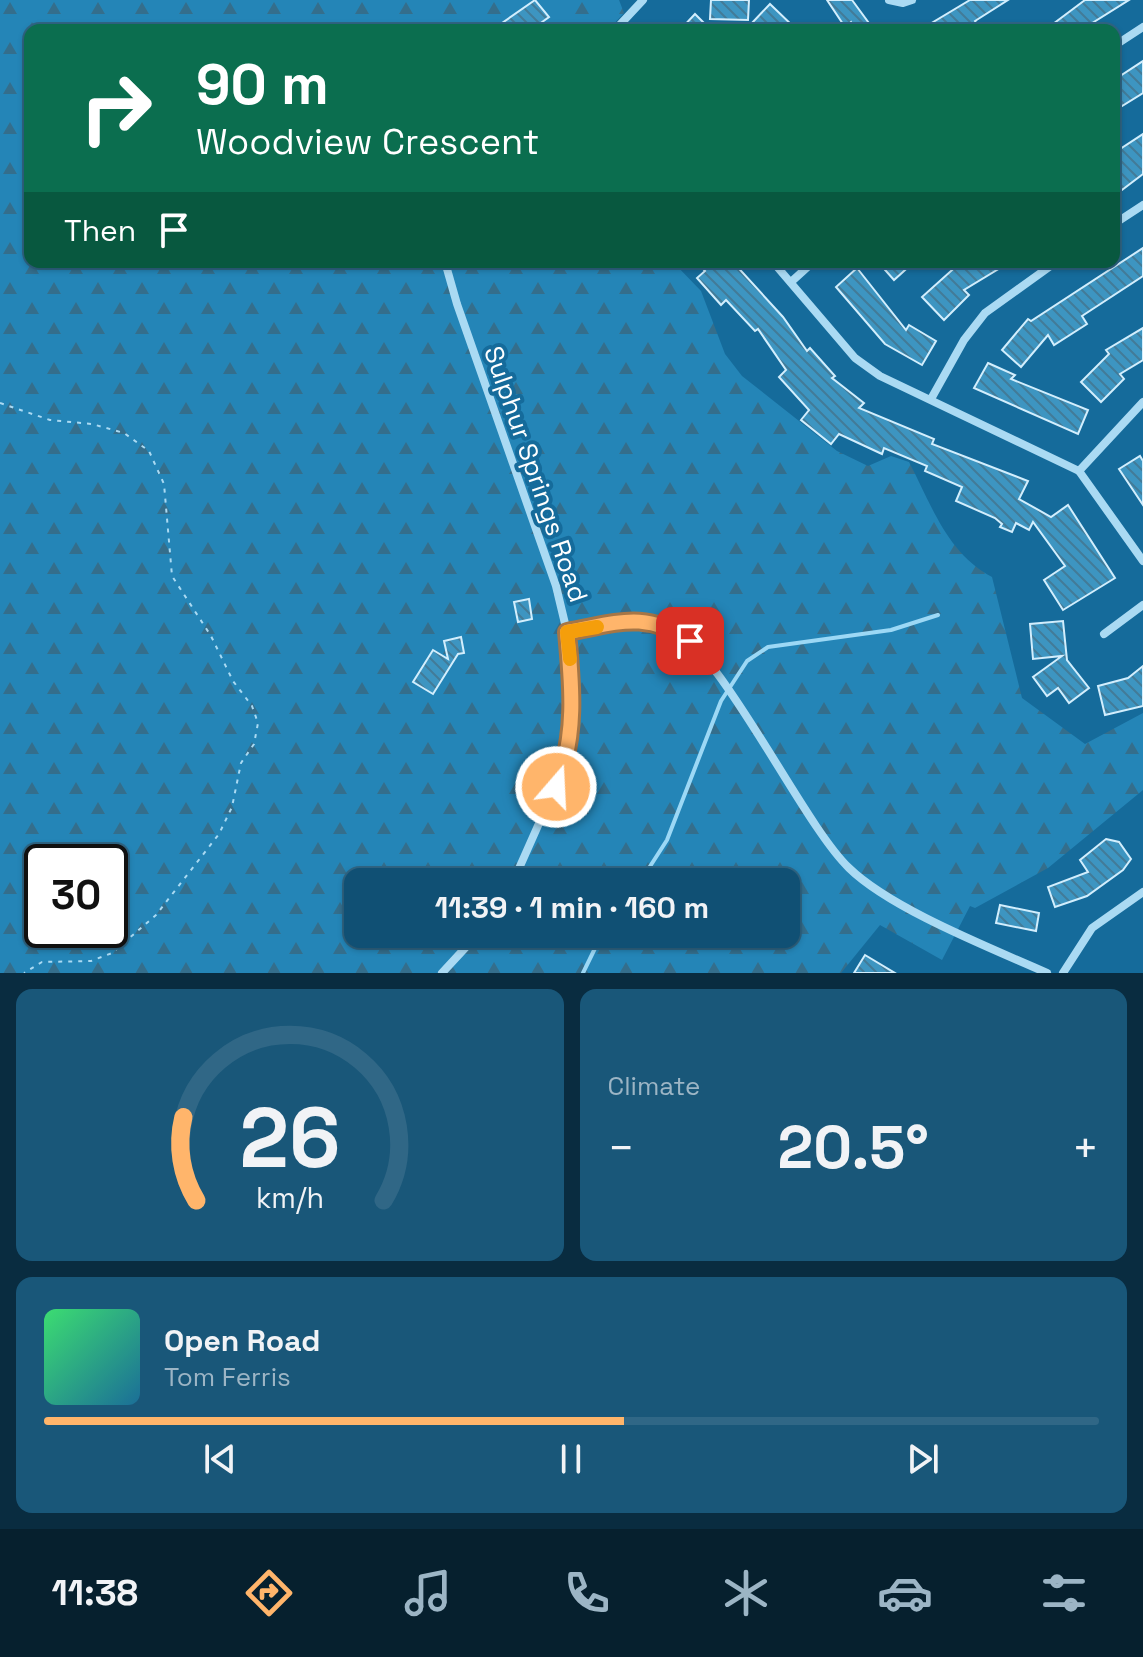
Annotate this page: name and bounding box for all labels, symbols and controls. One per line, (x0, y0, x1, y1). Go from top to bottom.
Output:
text: 90 m (196, 49, 329, 120)
icon: right (64, 56, 168, 160)
text: Woodview Crescent (196, 119, 539, 165)
icon: arrive (152, 208, 196, 252)
text: Then (64, 211, 136, 250)
street label: Sulphur Springs Road (476, 341, 596, 607)
pin (656, 607, 724, 675)
icon: arrive (668, 619, 712, 663)
position arrow (514, 745, 598, 829)
speed limit sign: 30 (24, 844, 128, 948)
text: 11:39 · 1 min · 160 m (435, 888, 709, 927)
text: Climate (608, 1069, 700, 1103)
text: 26 (239, 1085, 340, 1191)
text: 20.5° (778, 1109, 929, 1186)
text: − (608, 1120, 635, 1176)
text: + (1072, 1120, 1099, 1176)
text: km/h (256, 1180, 324, 1216)
text: Open Road (164, 1321, 320, 1360)
text: Tom Ferris (164, 1360, 291, 1394)
icon: previous (198, 1437, 242, 1481)
icon: pause (549, 1437, 593, 1481)
icon: next (901, 1437, 945, 1481)
icon: directions (241, 1565, 297, 1621)
icon: music (400, 1565, 456, 1621)
icon: phone (559, 1565, 615, 1621)
icon: climate (718, 1565, 774, 1621)
icon: car (877, 1565, 933, 1621)
icon: filters (1036, 1565, 1092, 1621)
text: 11:38 (51, 1570, 138, 1616)

